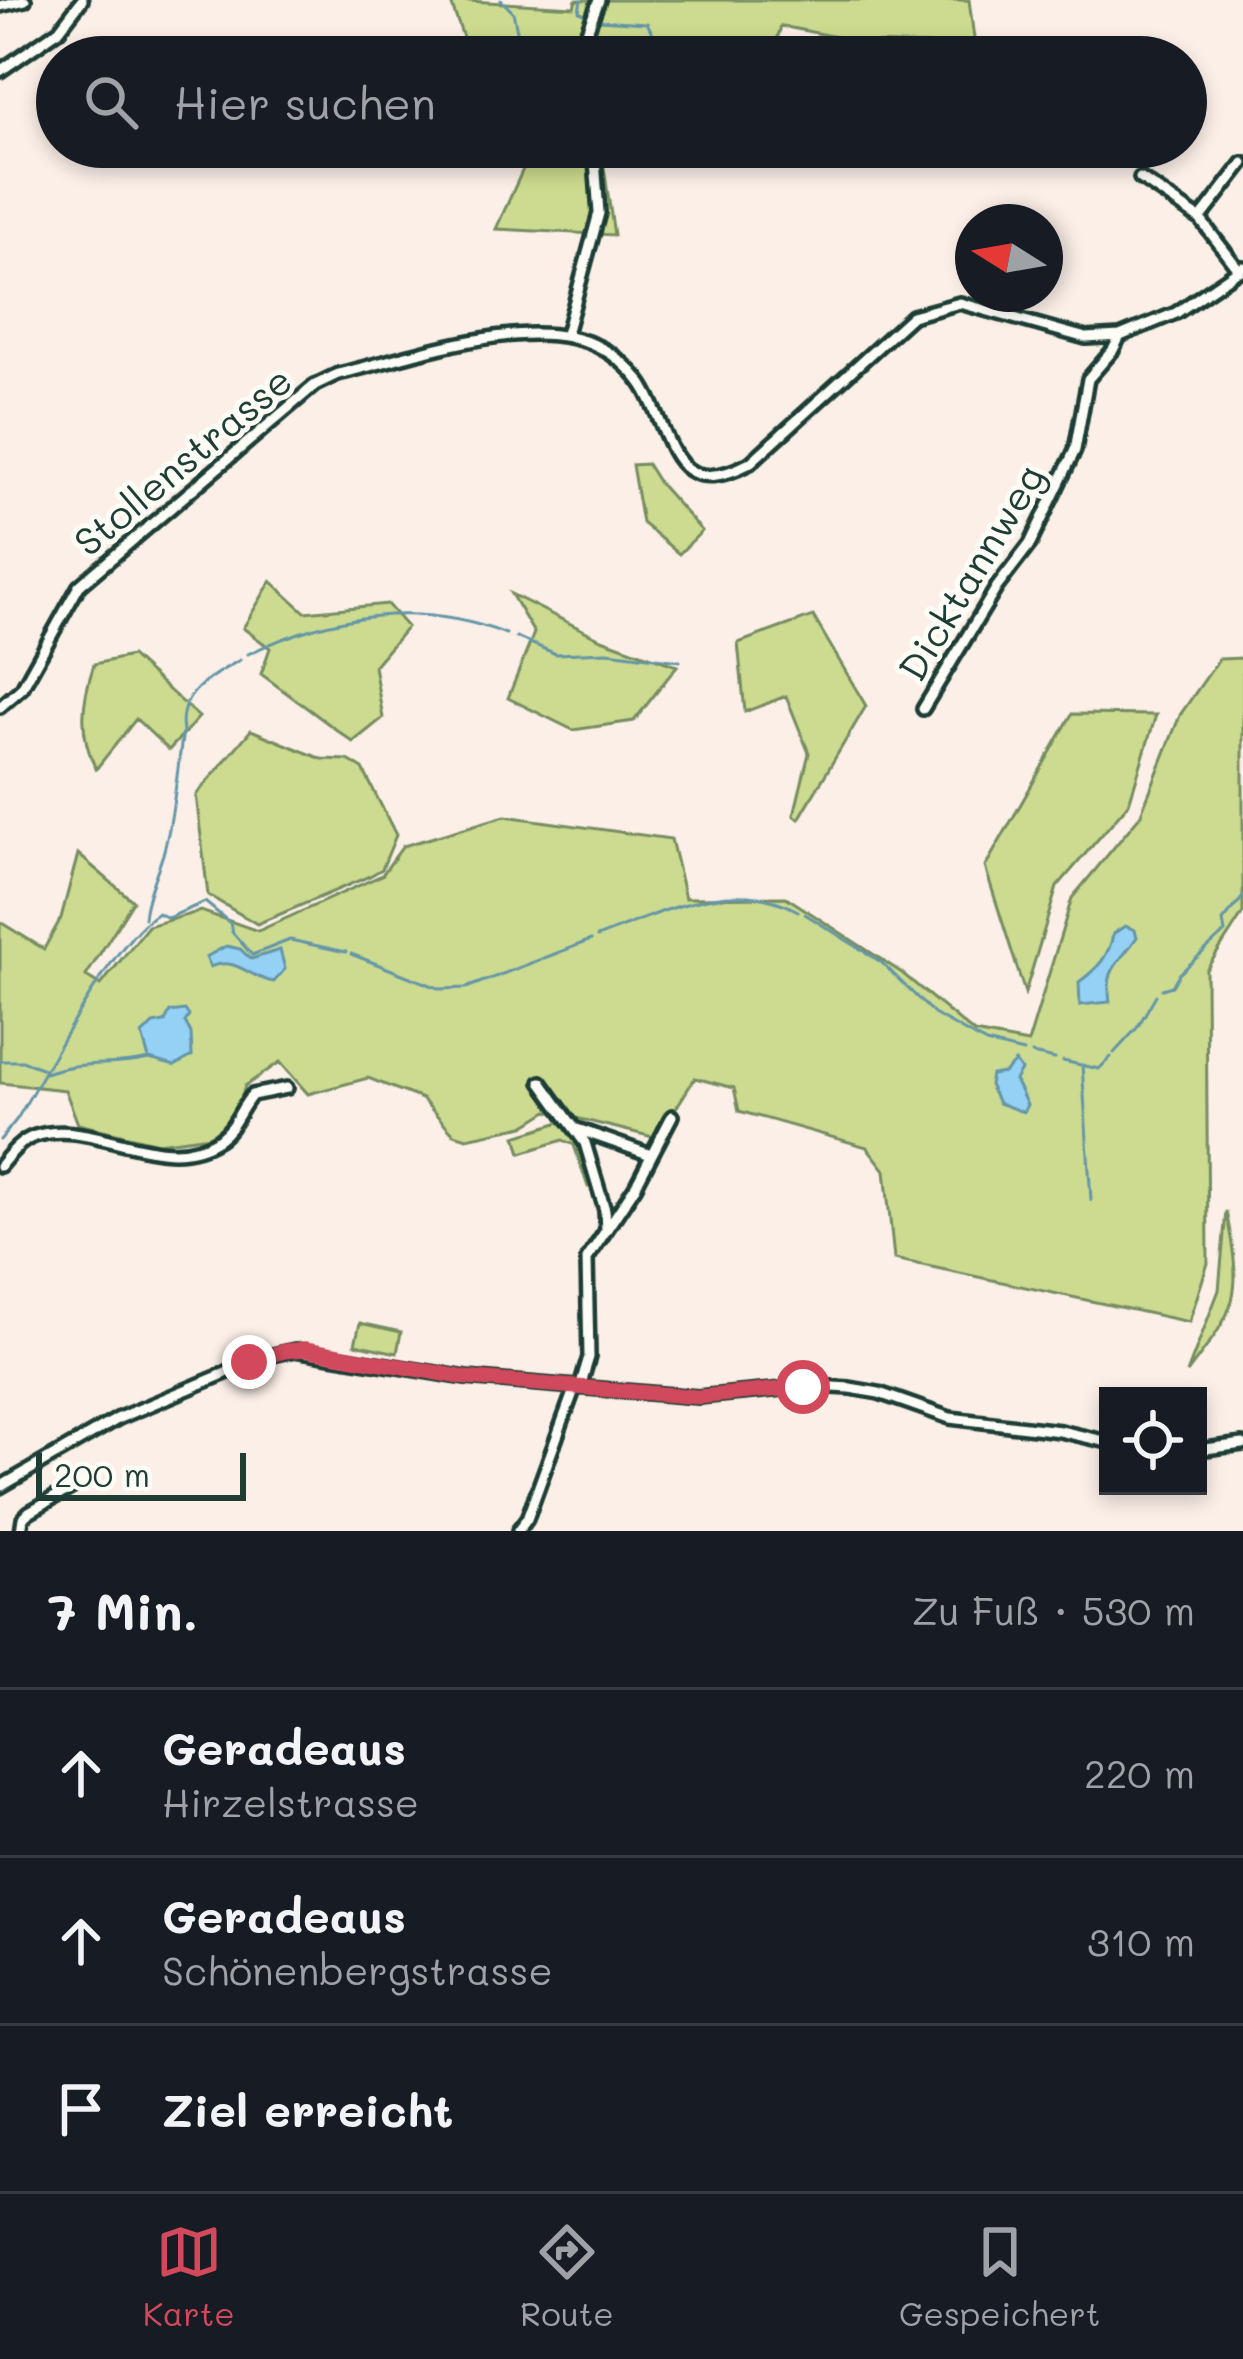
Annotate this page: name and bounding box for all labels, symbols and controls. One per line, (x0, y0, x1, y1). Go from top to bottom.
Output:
search box (36, 36, 1207, 168)
icon: search (78, 69, 144, 135)
text: Hier suchen (174, 73, 436, 131)
north arrow (955, 204, 1063, 312)
street label: Stollenstrasse (62, 354, 302, 566)
street label: Dicktannweg (885, 454, 1056, 690)
route end (222, 1335, 276, 1389)
route start (776, 1360, 830, 1414)
map controls (1099, 1387, 1207, 1495)
button: locate (1099, 1387, 1207, 1495)
scale bar (36, 1447, 246, 1500)
text: 200 m (54, 1452, 150, 1495)
text: 7 Min. (48, 1576, 198, 1643)
text: Zu Fuß · 530 m (912, 1584, 1195, 1635)
text: Geradeaus (162, 1718, 406, 1776)
icon: ahead (48, 1740, 114, 1806)
text: 220 m (1084, 1747, 1195, 1798)
text: Hirzelstrasse (162, 1776, 419, 1827)
text: Geradeaus (162, 1886, 406, 1944)
icon: ahead (48, 1908, 114, 1974)
text: 310 m (1087, 1915, 1195, 1966)
text: Schönenbergstrasse (162, 1944, 553, 1995)
icon: arrive (48, 2076, 114, 2142)
text: Ziel erreicht (162, 2080, 453, 2138)
tab: Karte (143, 2219, 235, 2334)
tab: Route (520, 2219, 614, 2334)
tab: Gespeichert (899, 2219, 1100, 2334)

